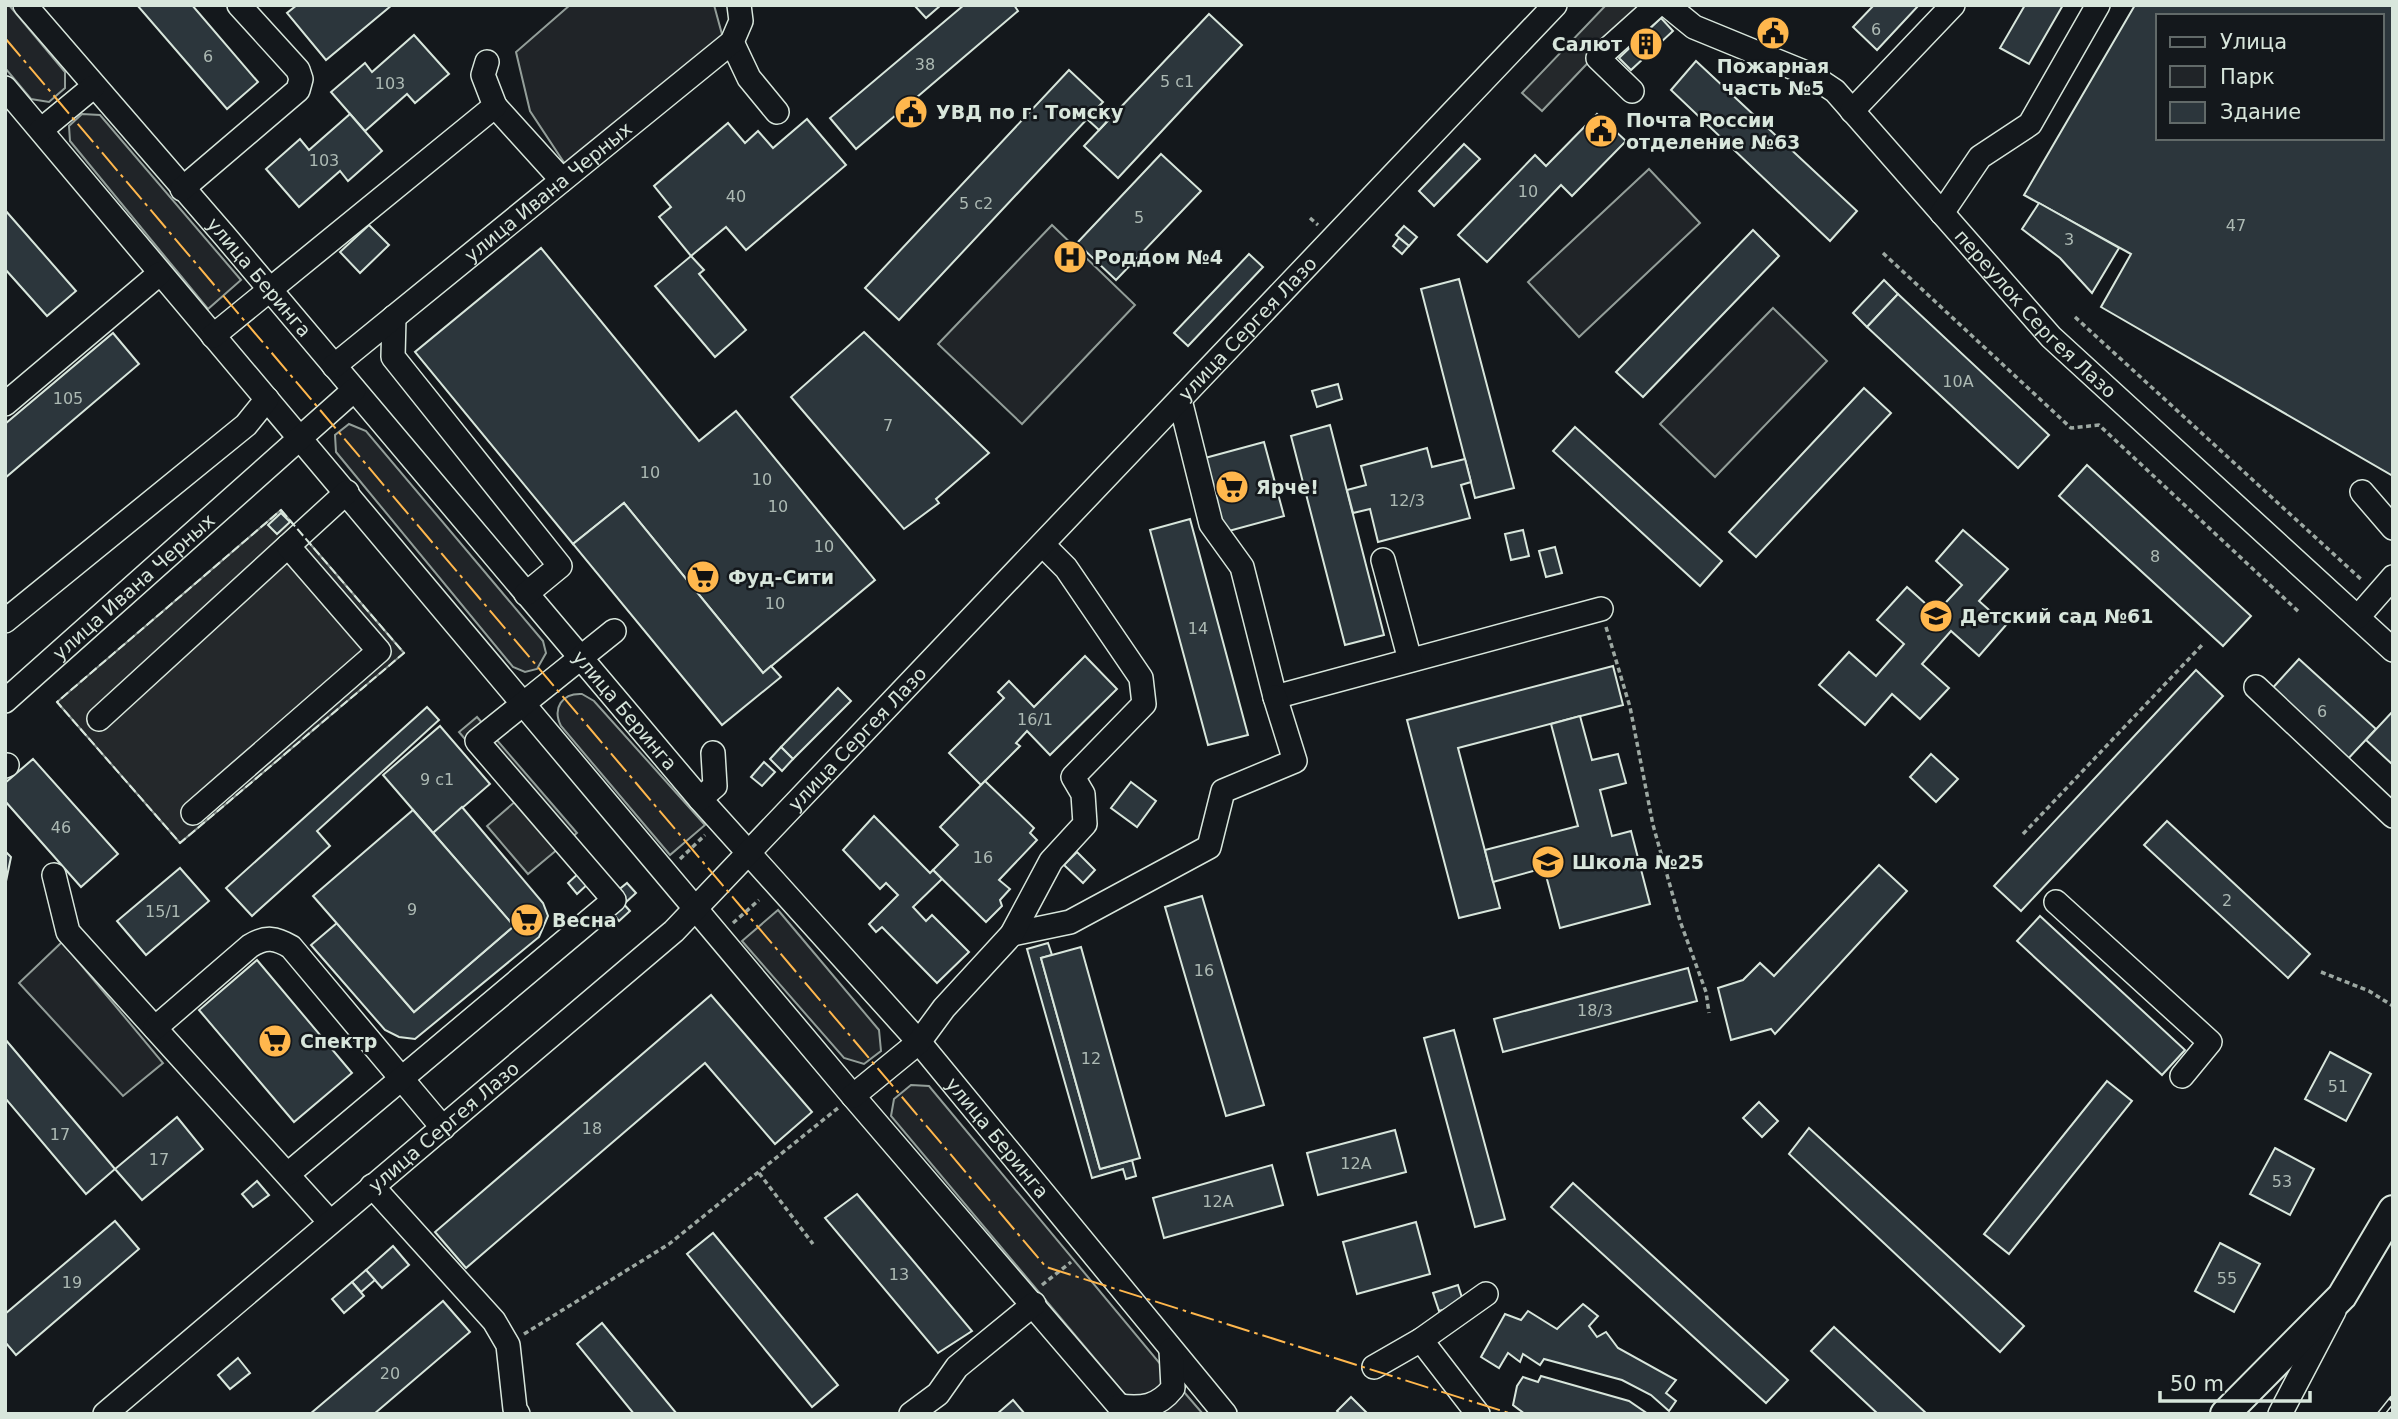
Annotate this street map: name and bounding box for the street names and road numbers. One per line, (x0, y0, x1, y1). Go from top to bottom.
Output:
street label: улица Ивана Черных (460, 117, 636, 266)
street label: улица Беринга (203, 213, 316, 341)
street label: переулок Сергея Лазо (1951, 225, 2121, 402)
street label: улица Сергея Лазо (1174, 252, 1321, 405)
street label: улица Ивана Черных (48, 509, 219, 664)
street label: улица Беринга (568, 646, 682, 775)
street label: улица Сергея Лазо (784, 662, 931, 815)
street label: улица Сергея Лазо (364, 1057, 523, 1197)
street label: улица Беринга (942, 1073, 1054, 1202)

